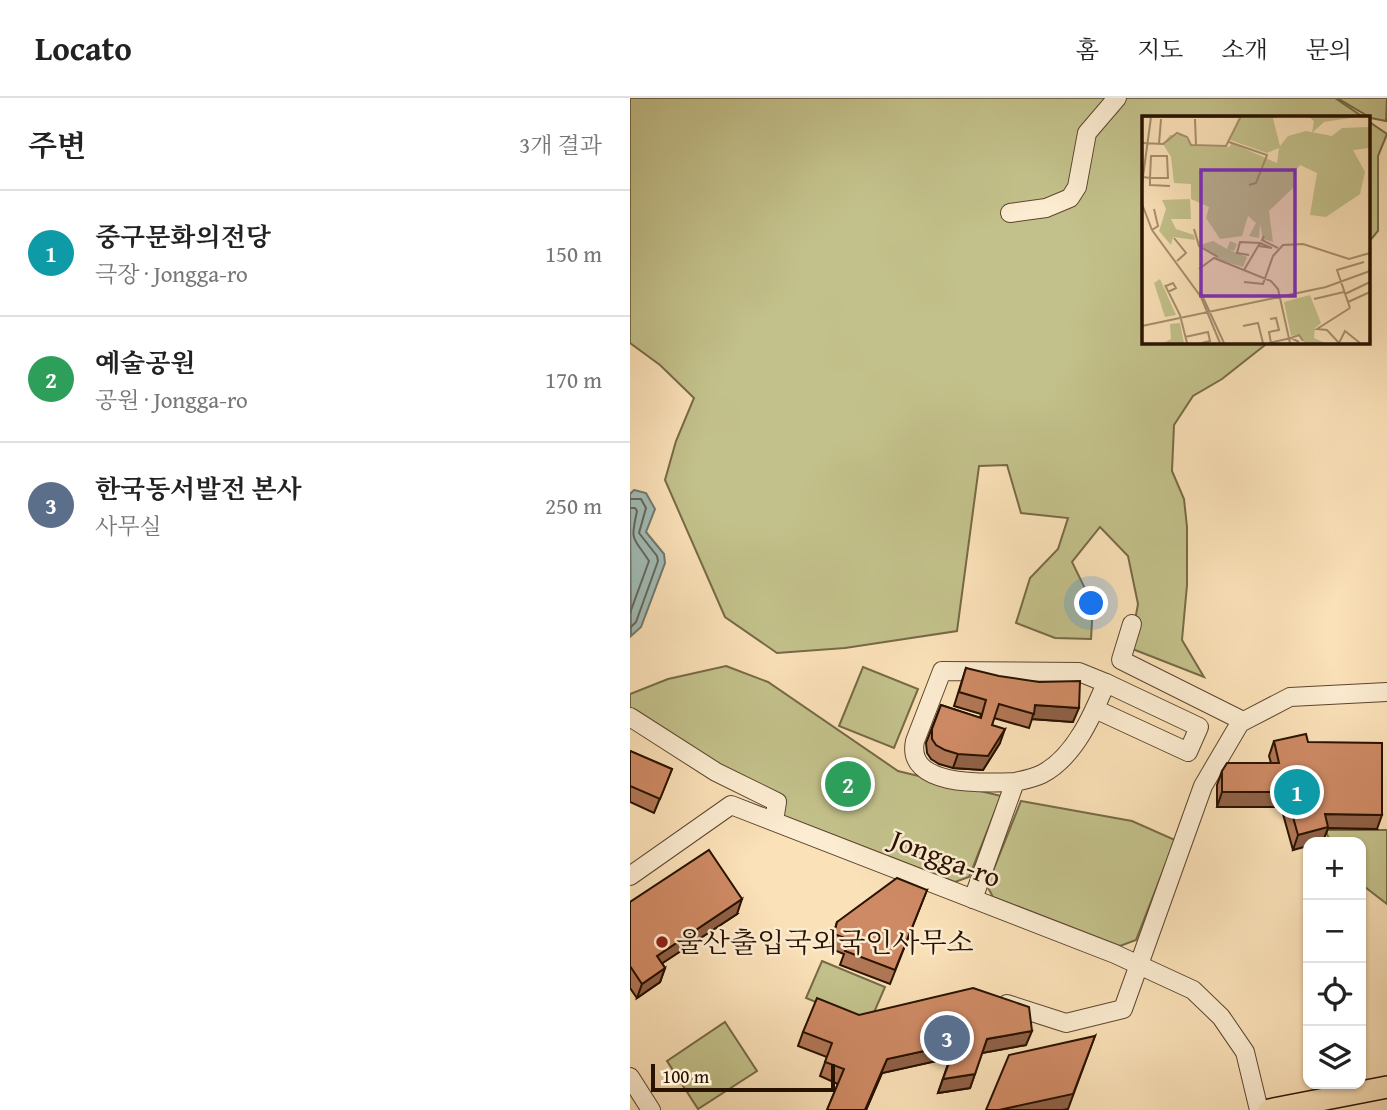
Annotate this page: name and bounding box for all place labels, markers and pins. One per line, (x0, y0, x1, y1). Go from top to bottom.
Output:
pin: 2 (825, 758, 871, 810)
pin: 1 (1274, 766, 1320, 818)
place label: 울산출입국외국인사무소 (676, 921, 974, 962)
marker: 울산출입국외국인사무소 (654, 934, 670, 950)
pin: 3 (924, 1012, 970, 1064)

